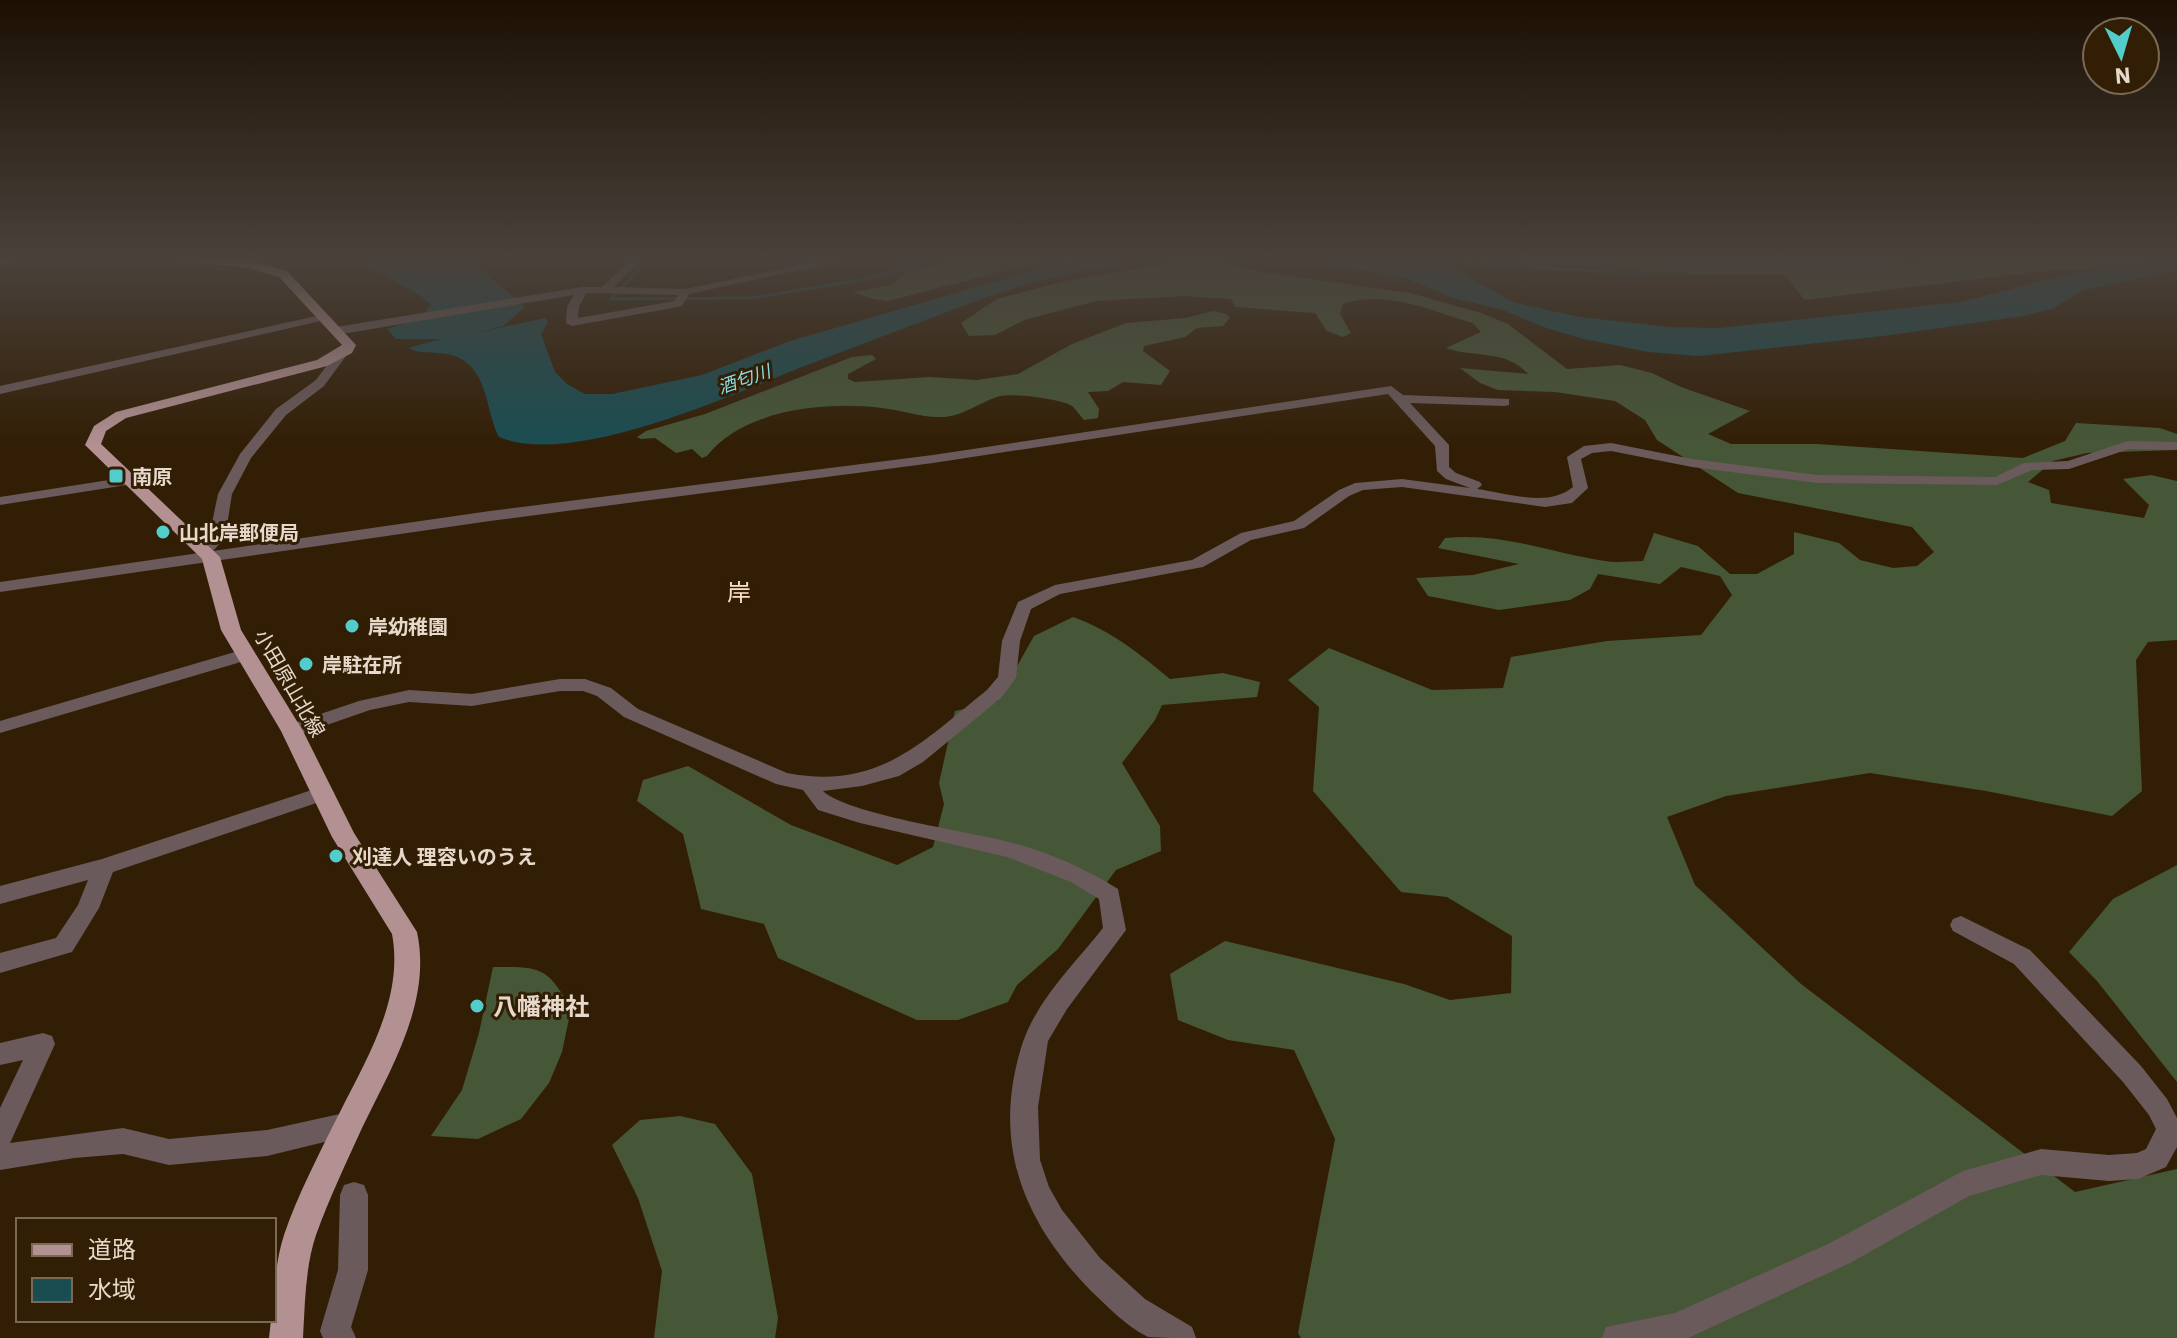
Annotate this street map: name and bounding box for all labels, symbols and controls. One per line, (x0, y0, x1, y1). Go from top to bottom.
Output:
north arrow (2081, 16, 2161, 96)
text: N (2114, 61, 2132, 92)
water label: 酒匂川 (715, 359, 775, 399)
place label: 南原 (132, 463, 172, 490)
marker: 南原 (107, 467, 125, 485)
place label: 山北岸郵便局 (179, 519, 299, 546)
marker: 山北岸郵便局 (154, 523, 172, 541)
district label: 岸 (727, 576, 751, 608)
place label: 岸幼稚園 (368, 613, 448, 640)
marker: 岸幼稚園 (343, 617, 361, 635)
street label: 小田原山北線 (248, 624, 332, 742)
place label: 岸駐在所 (322, 651, 402, 678)
marker: 岸駐在所 (297, 655, 315, 673)
place label: 刈達人 理容いのうえ (352, 843, 537, 870)
marker: 刈達人 理容いのうえ (327, 847, 345, 865)
place label: 八幡神社 (493, 990, 589, 1022)
marker: 八幡神社 (468, 997, 486, 1015)
legend (16, 1218, 276, 1322)
text: 道路 (88, 1233, 136, 1265)
text: 水域 (88, 1273, 136, 1305)

